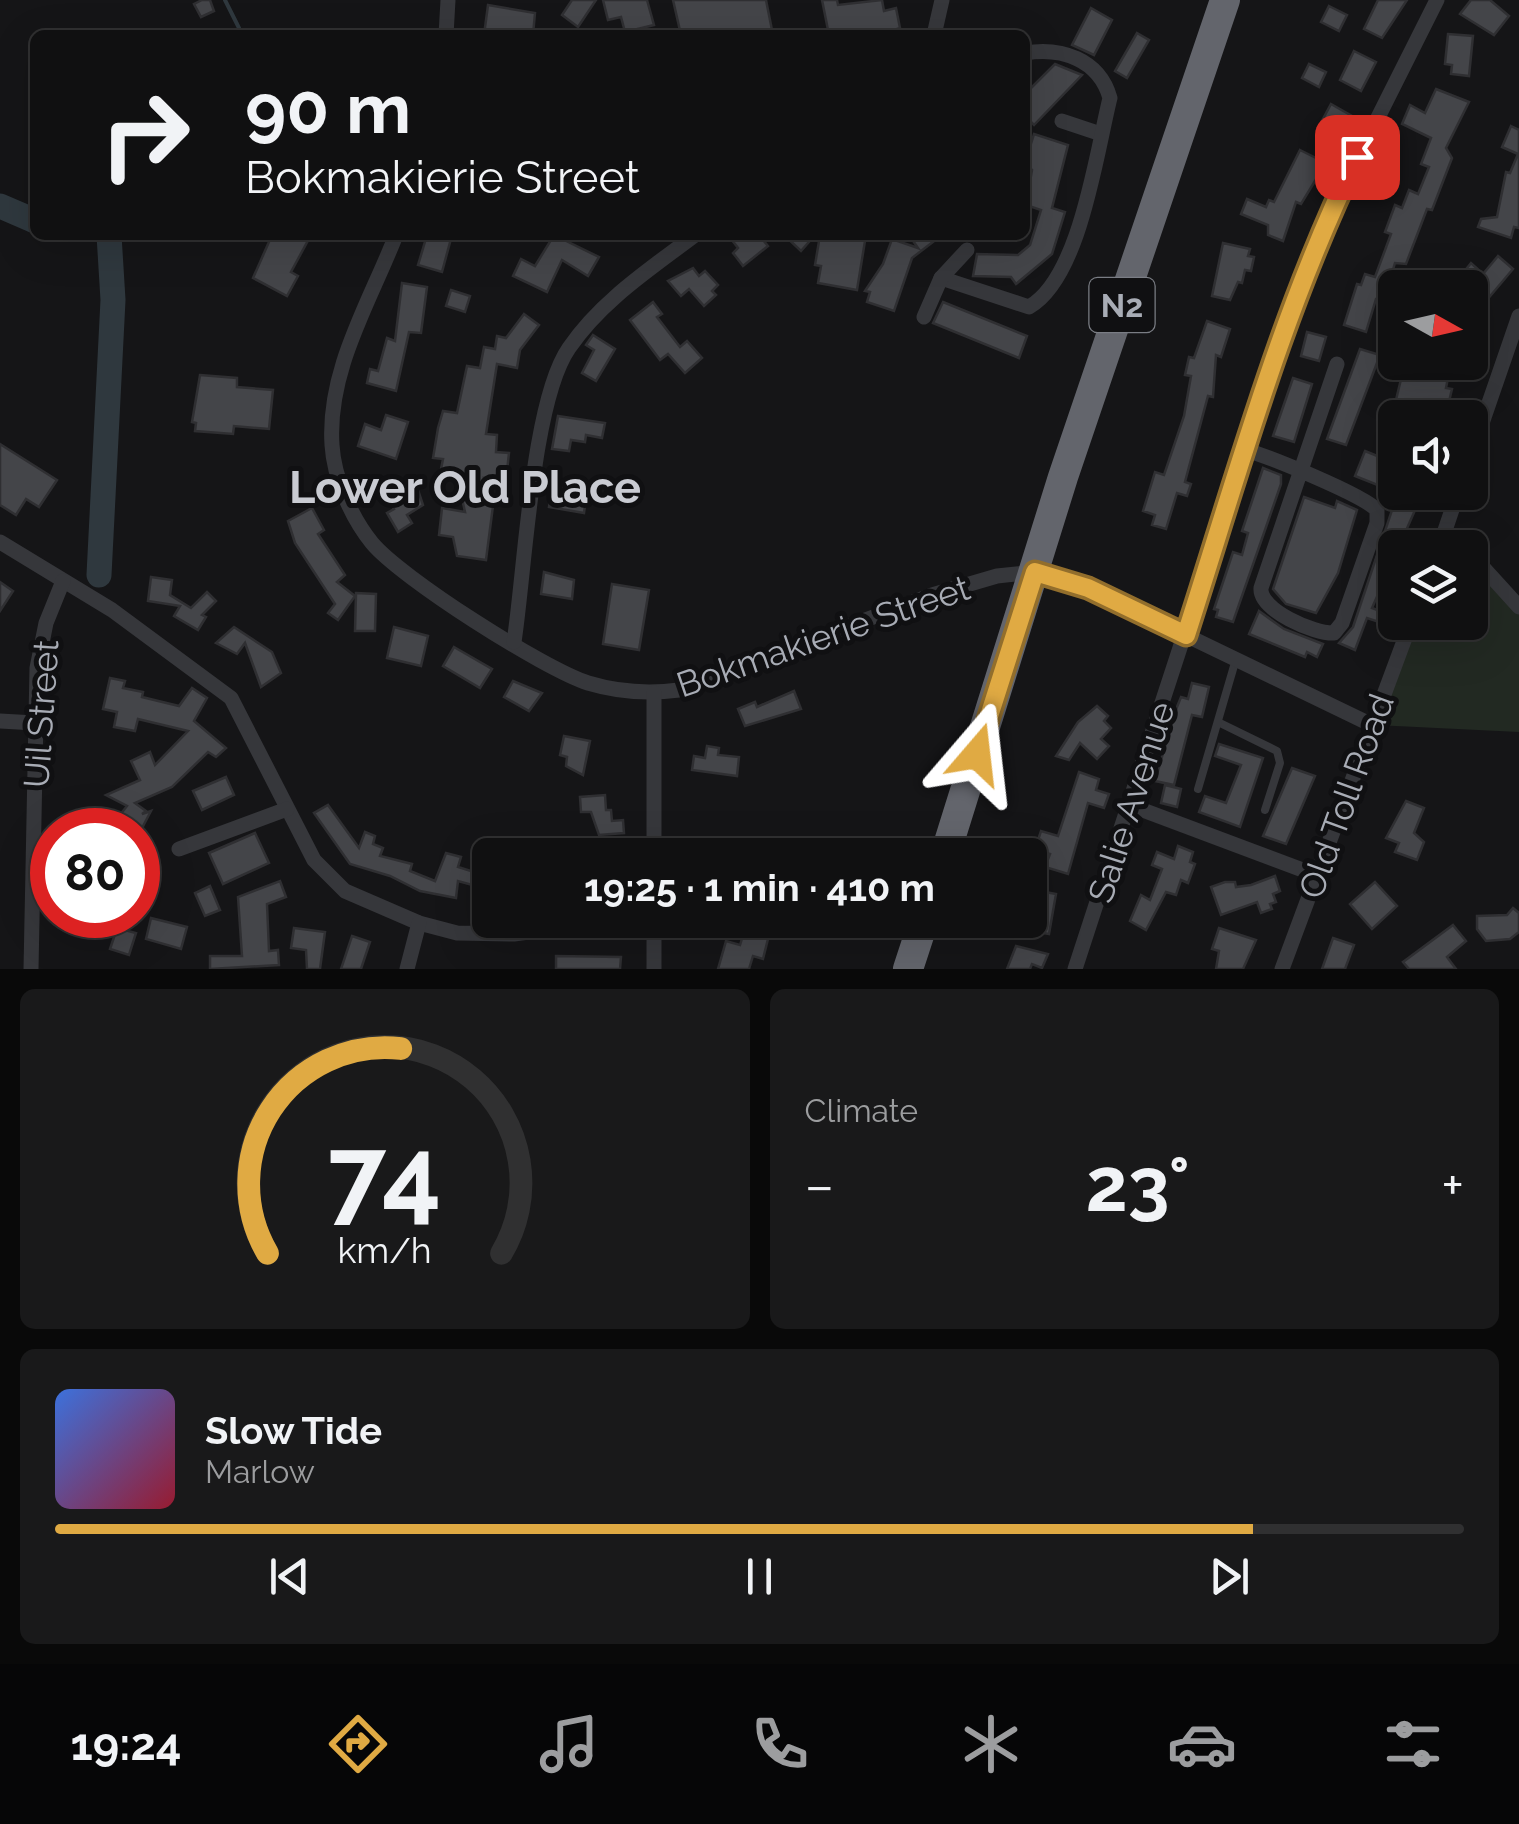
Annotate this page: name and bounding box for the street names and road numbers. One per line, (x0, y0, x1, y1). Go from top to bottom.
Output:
road number: N2 (1090, 278, 1154, 332)
street label: Bokmakierie Street (671, 567, 975, 705)
street label: Uil Street (15, 638, 67, 789)
street label: Old Toll Road (1290, 688, 1402, 904)
street label: Salie Avenue (1079, 696, 1183, 908)

